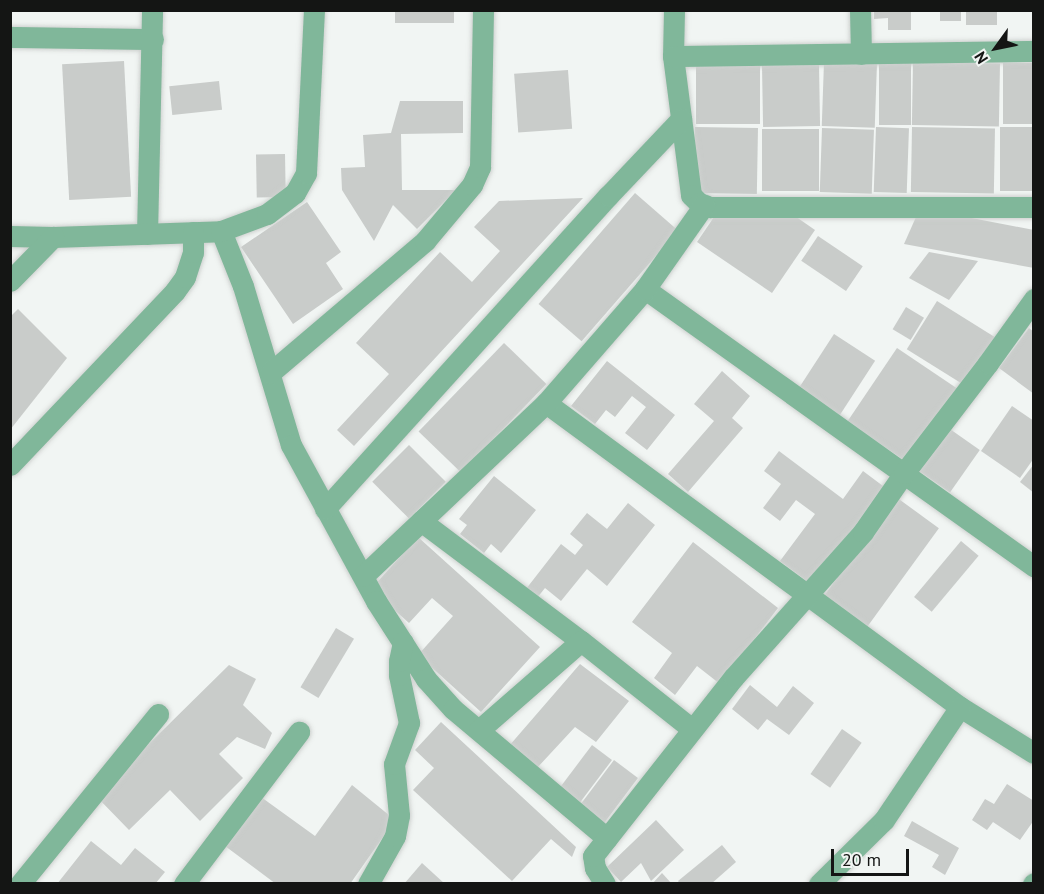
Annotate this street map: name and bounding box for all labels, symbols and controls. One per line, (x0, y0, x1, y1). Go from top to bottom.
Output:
north arrow (966, 18, 1026, 78)
text: N (970, 48, 992, 68)
scale bar (834, 837, 912, 875)
text: 20 m (842, 848, 881, 871)

